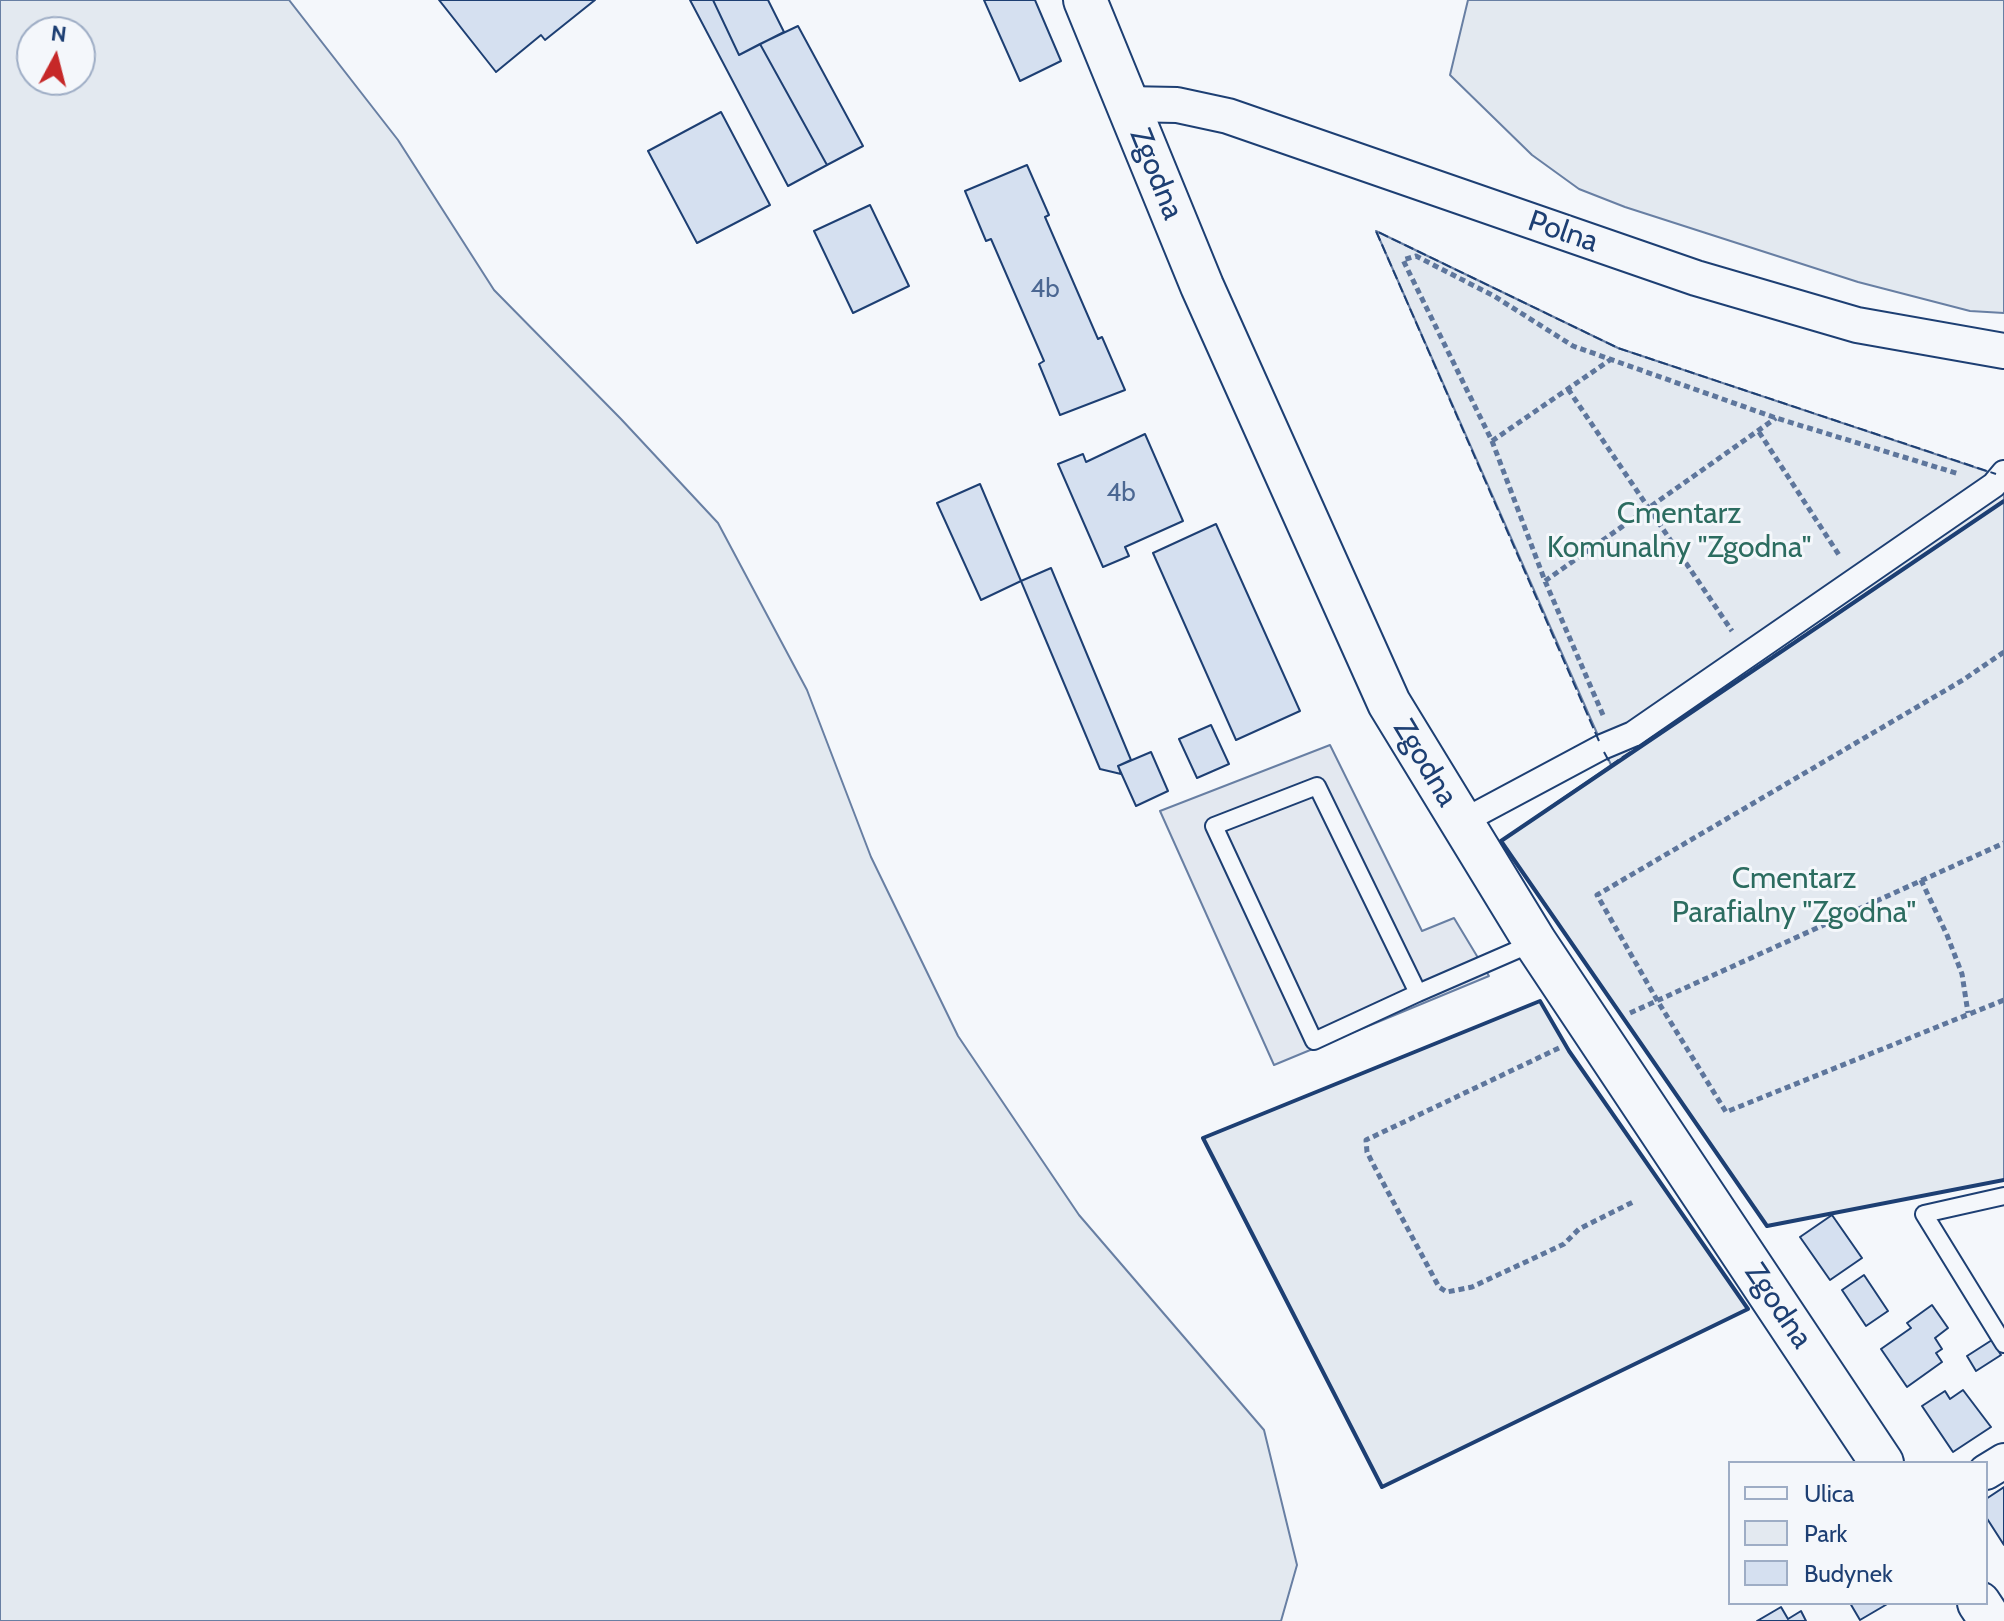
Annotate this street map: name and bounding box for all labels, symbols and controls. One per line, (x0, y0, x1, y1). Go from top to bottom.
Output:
north arrow (16, 16, 96, 96)
text: N (49, 19, 68, 48)
street label: Zgodna (1122, 123, 1190, 225)
street label: Polna (1523, 203, 1603, 261)
house number: 4b (1030, 273, 1060, 305)
house number: 4b (1106, 477, 1136, 509)
park label: Cmentarz Komunalny "Zgodna" (1547, 496, 1811, 566)
street label: Zgodna (1385, 713, 1465, 813)
park label: Cmentarz Parafialny "Zgodna" (1672, 861, 1916, 932)
street label: Zgodna (1737, 1257, 1819, 1355)
legend (1728, 1461, 1988, 1605)
text: Ulica (1804, 1479, 1854, 1508)
text: Park (1804, 1519, 1847, 1548)
text: Budynek (1804, 1559, 1893, 1588)

